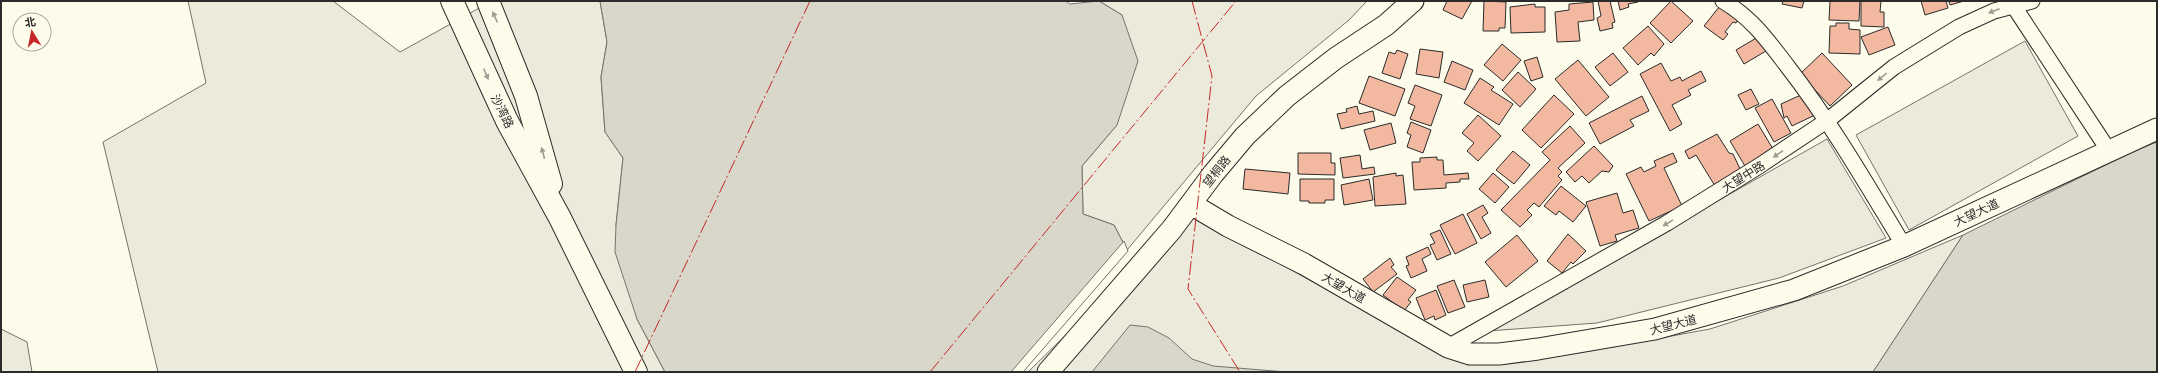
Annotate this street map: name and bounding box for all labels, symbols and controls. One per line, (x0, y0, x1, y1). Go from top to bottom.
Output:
one-way arrow (1988, 9, 2000, 15)
north arrow (12, 12, 52, 52)
one-way arrow (492, 12, 498, 23)
text: 北 (24, 14, 37, 29)
one-way arrow (483, 69, 489, 80)
one-way arrow (1877, 72, 1888, 81)
street label: 沙湾路 (489, 92, 517, 130)
one-way arrow (540, 147, 546, 159)
one-way arrow (1773, 150, 1783, 158)
street label: 望桐路 (1199, 153, 1233, 189)
street label: 大望中路 (1719, 157, 1767, 195)
street label: 大望大道 (1951, 196, 2001, 228)
one-way arrow (1662, 219, 1674, 226)
street label: 大望大道 (1320, 269, 1368, 305)
street label: 大望大道 (1648, 311, 1698, 337)

